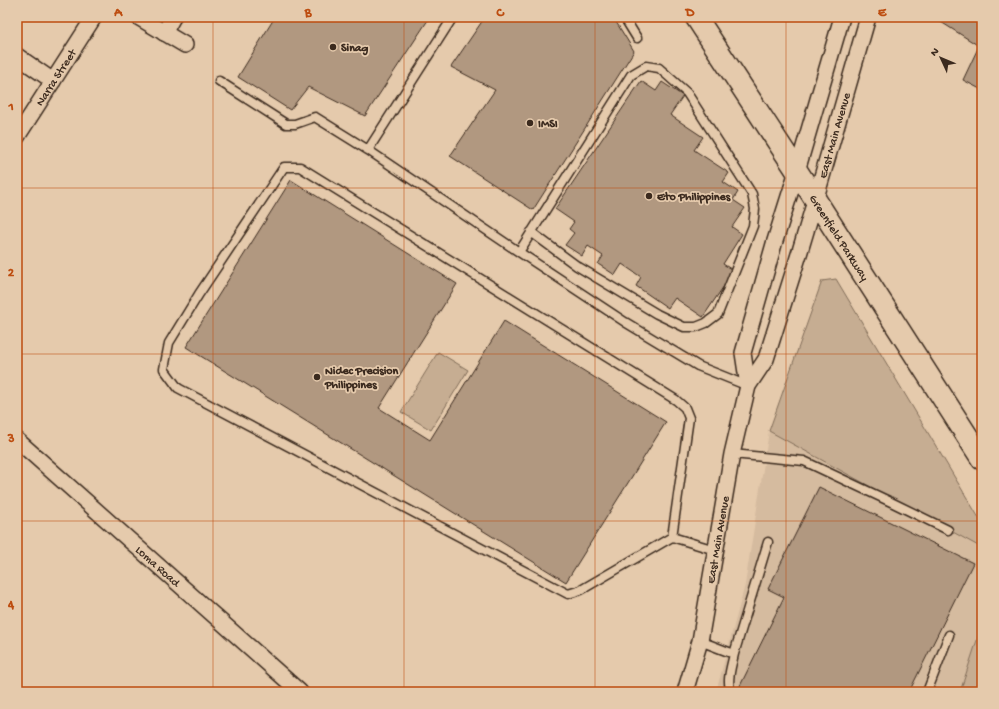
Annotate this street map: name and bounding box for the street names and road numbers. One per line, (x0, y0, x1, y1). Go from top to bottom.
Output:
street label: Narra Street (34, 46, 81, 109)
street label: East Main Avenue (817, 91, 855, 180)
street label: Greenfield Parkway (805, 193, 871, 284)
street label: East Main Avenue (705, 494, 734, 585)
street label: Loma Road (132, 544, 183, 591)

